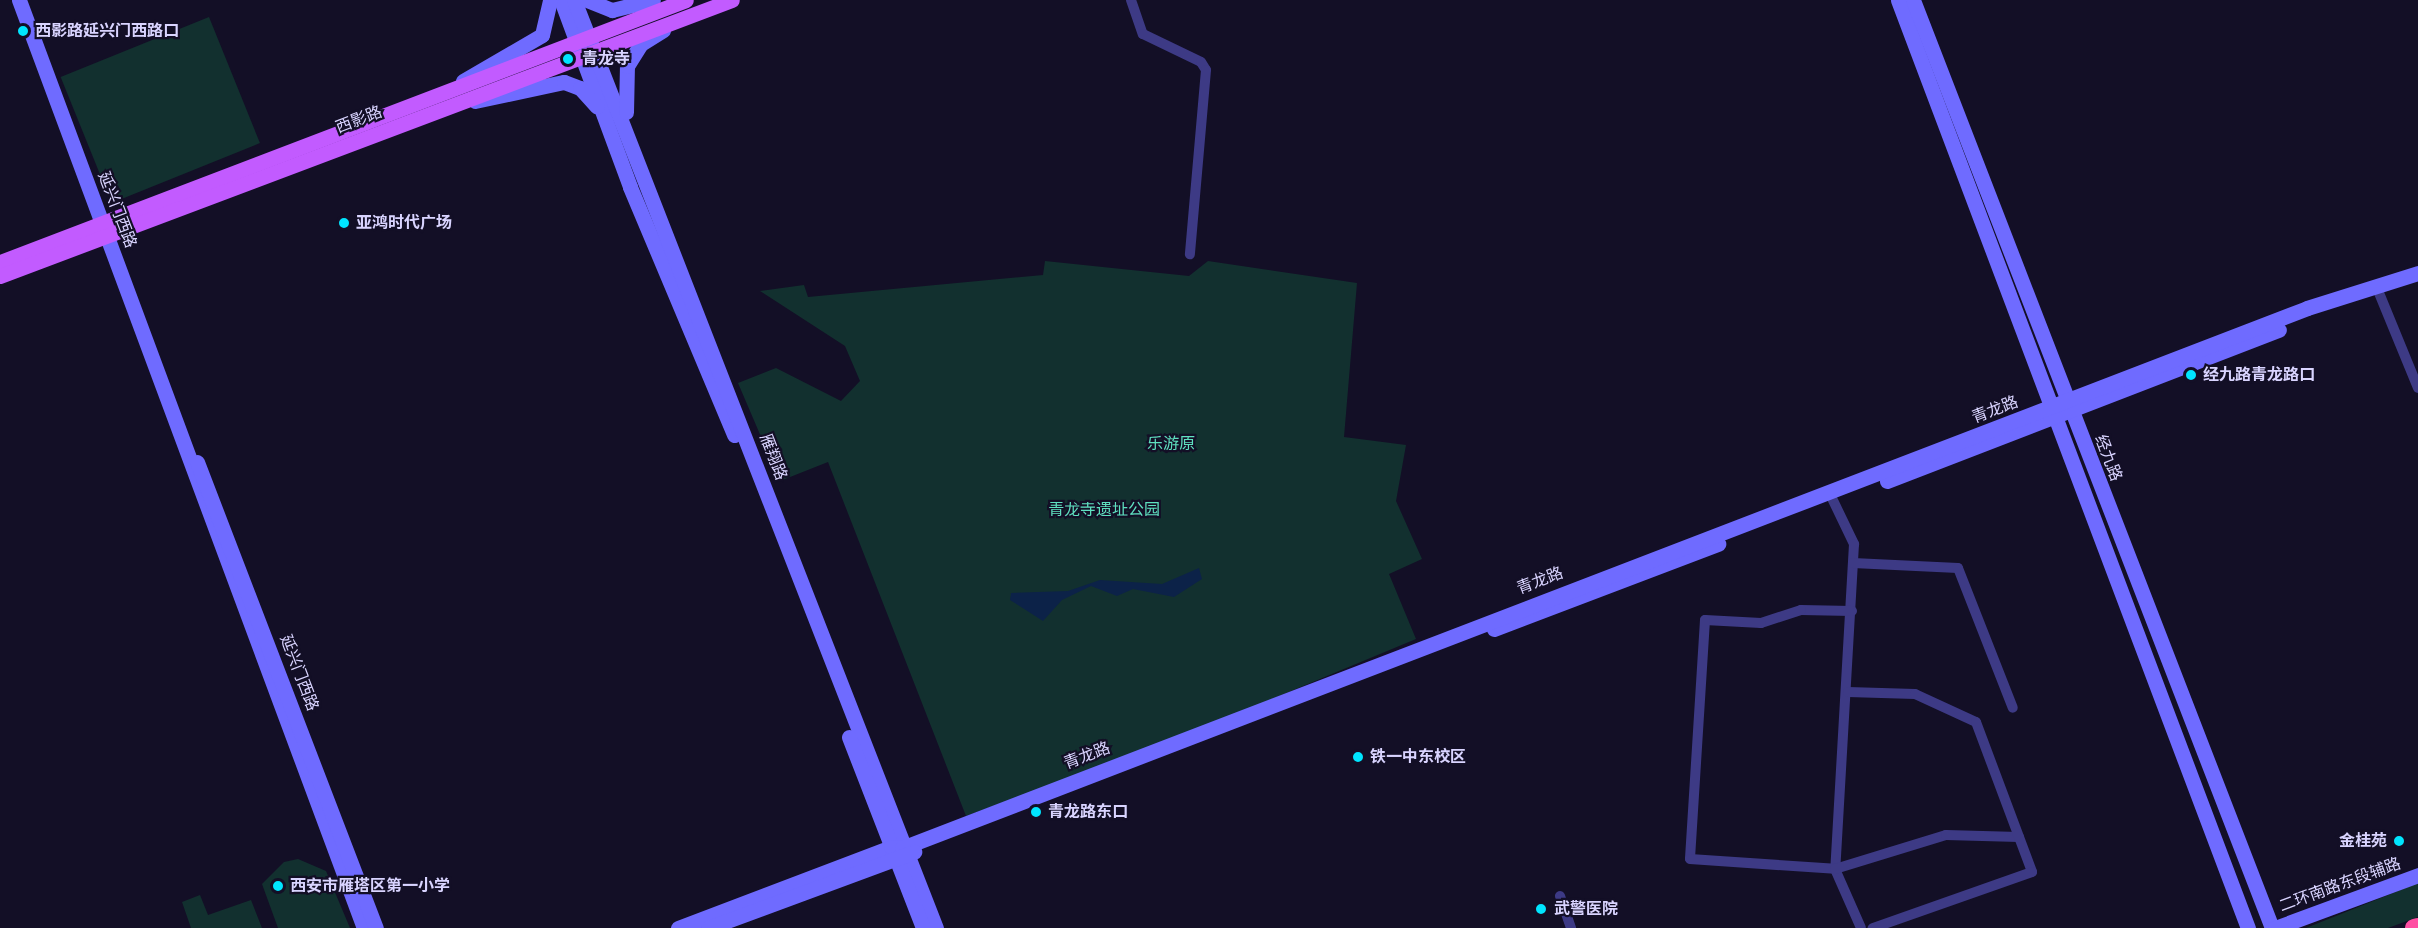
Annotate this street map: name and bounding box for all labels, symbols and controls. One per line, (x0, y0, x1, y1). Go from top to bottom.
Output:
place label: 西影路延兴门西路口 (35, 21, 179, 41)
marker: 西影路延兴门西路口 (16, 24, 30, 38)
place label: 青龙寺 (582, 49, 630, 69)
marker: 青龙寺 (559, 50, 577, 68)
street label: 西影路 (333, 102, 385, 138)
street label: 延兴门西路 (94, 169, 140, 251)
place label: 亚鸿时代广场 (356, 213, 452, 233)
marker: 亚鸿时代广场 (337, 216, 351, 230)
place label: 经九路青龙路口 (2203, 365, 2315, 385)
marker: 经九路青龙路口 (2184, 368, 2198, 382)
street label: 青龙路 (1969, 392, 2021, 428)
street label: 雁翔路 (755, 431, 791, 483)
street label: 经九路 (2090, 432, 2126, 484)
park label: 乐游原 (1147, 434, 1195, 454)
park label: 青龙寺遗址公园 (1048, 500, 1160, 520)
street label: 青龙路 (1514, 563, 1566, 599)
street label: 延兴门西路 (276, 632, 322, 714)
street label: 青龙路 (1061, 738, 1113, 774)
place label: 铁一中东校区 (1370, 747, 1466, 767)
marker: 铁一中东校区 (1351, 750, 1365, 764)
place label: 青龙路东口 (1048, 802, 1128, 822)
marker: 青龙路东口 (1029, 805, 1043, 819)
place label: 金桂苑 (2339, 831, 2387, 851)
marker: 金桂苑 (2392, 834, 2406, 848)
street label: 二环南路东段辅路 (2277, 854, 2403, 916)
place label: 西安市雁塔区第一小学 (290, 876, 450, 896)
marker: 西安市雁塔区第一小学 (271, 879, 285, 893)
place label: 武警医院 (1554, 899, 1618, 919)
marker: 武警医院 (1532, 900, 1550, 918)

